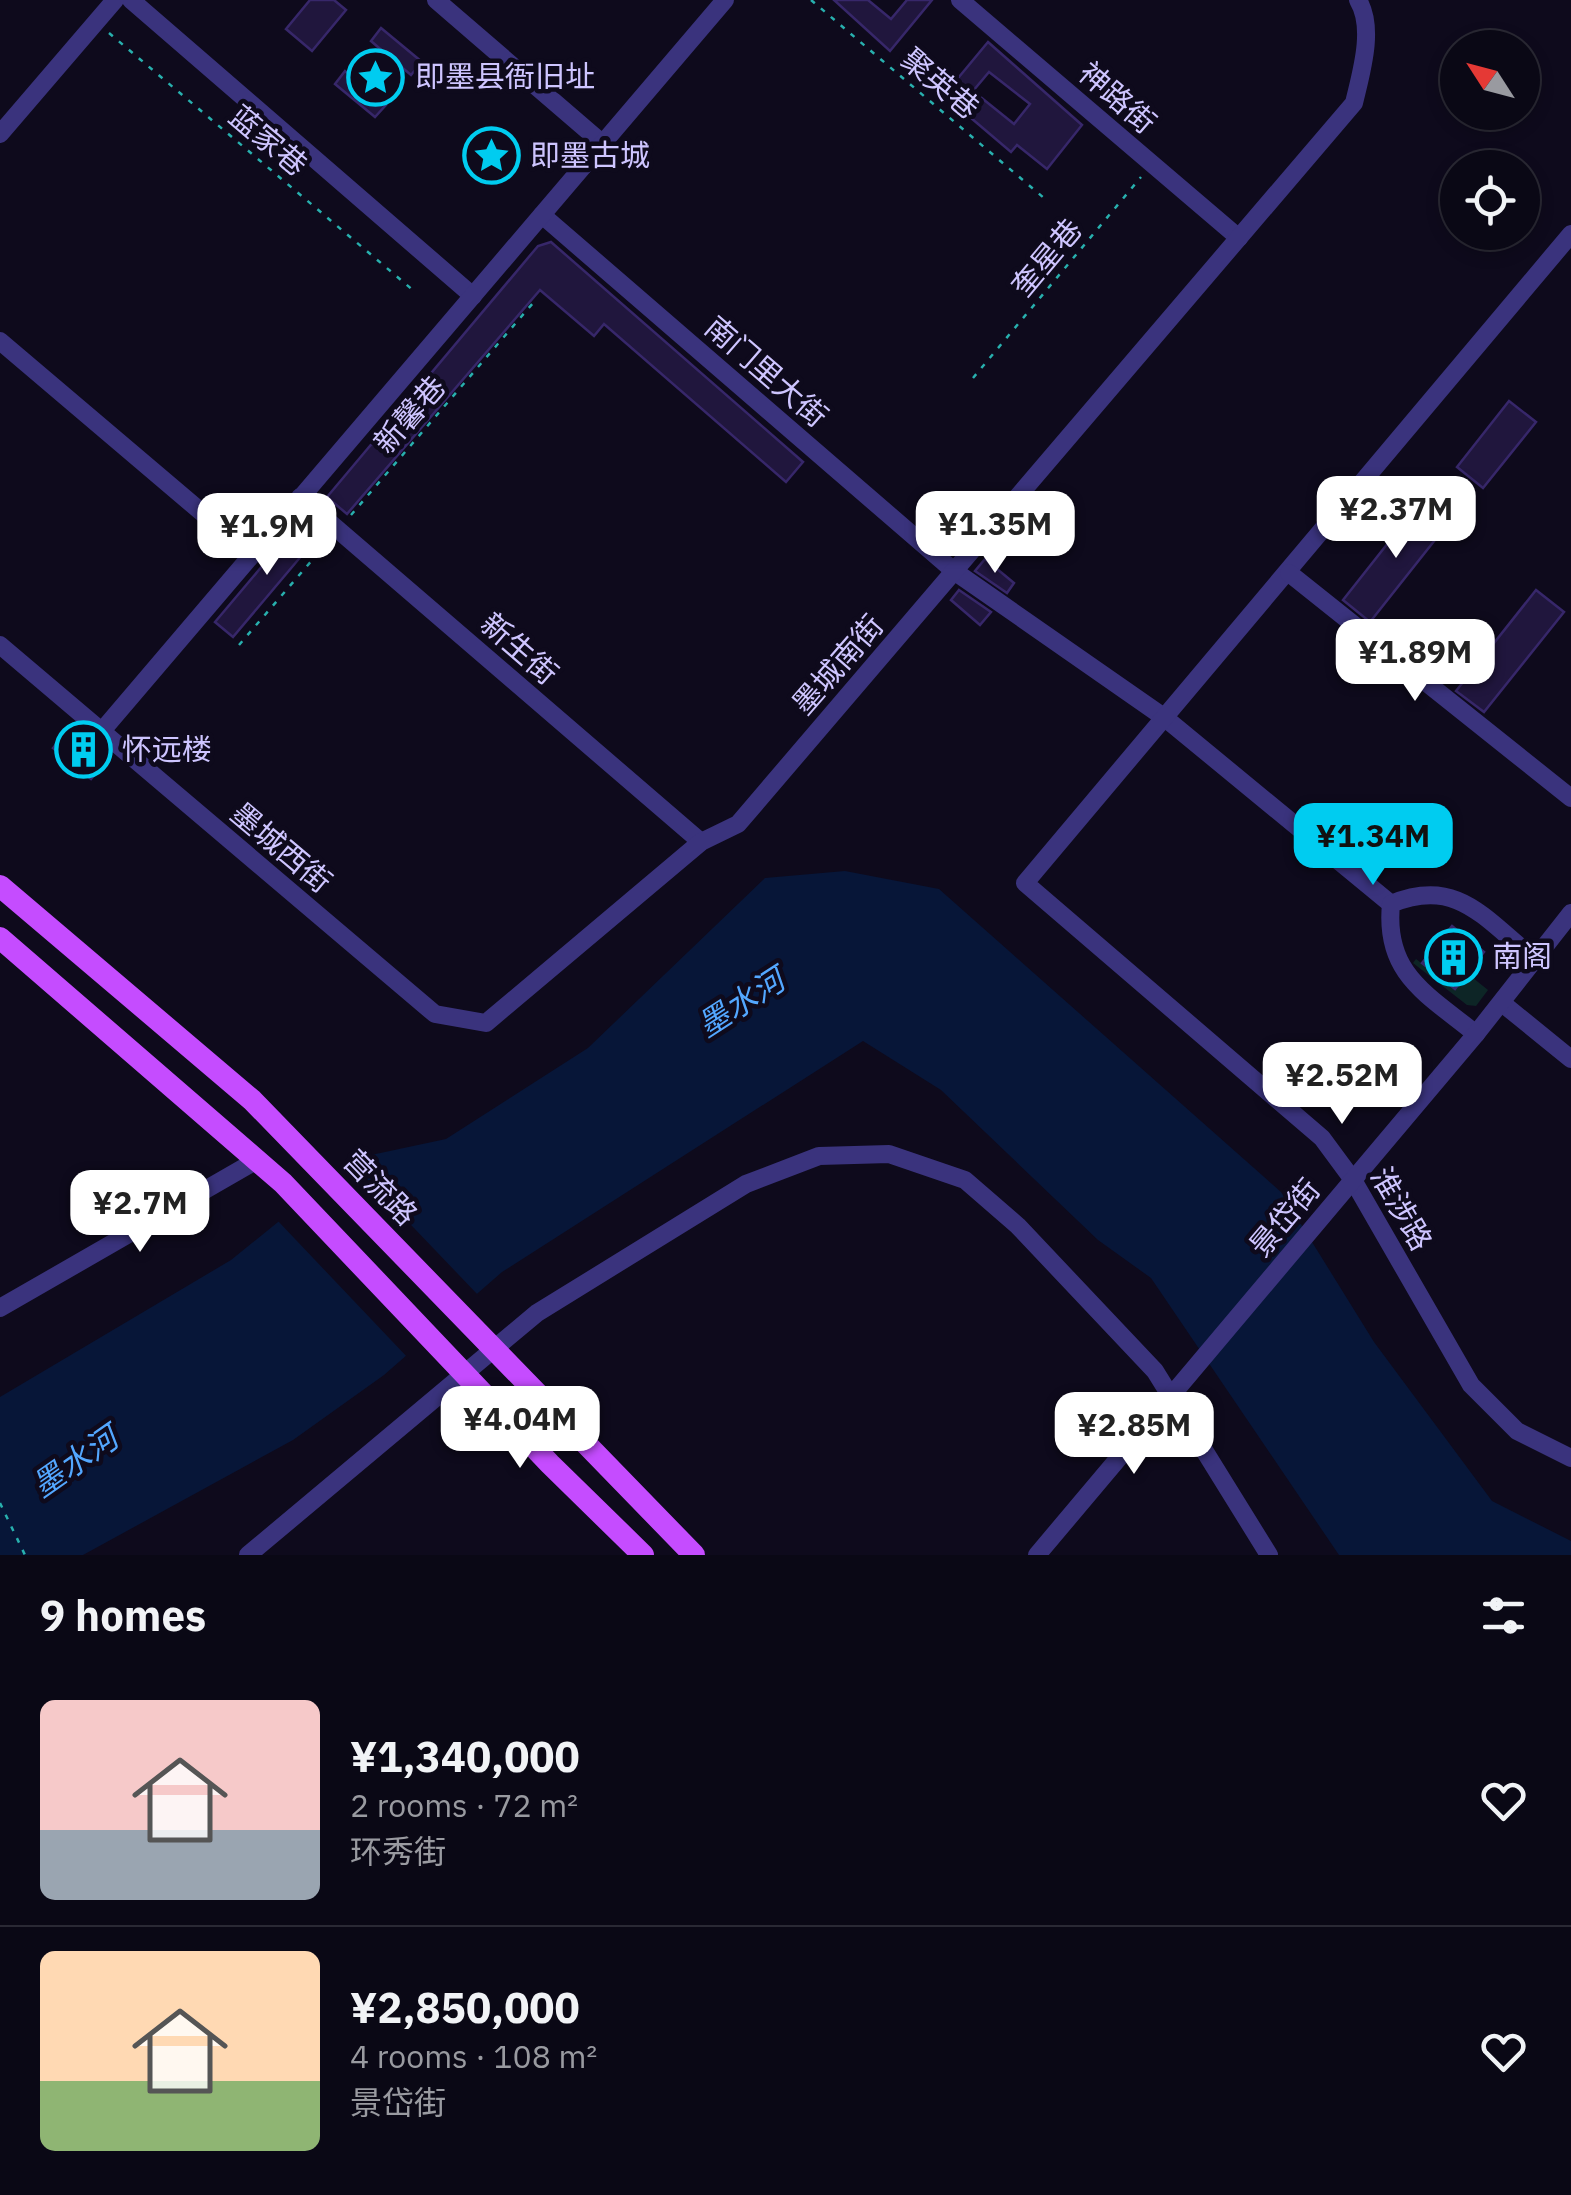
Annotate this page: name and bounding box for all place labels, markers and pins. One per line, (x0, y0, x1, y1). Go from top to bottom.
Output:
place icon: 即墨县衙旧址 (346, 47, 406, 107)
place label: 即墨县衙旧址 (415, 56, 595, 95)
place icon: 即墨古城 (461, 126, 521, 186)
place label: 即墨古城 (530, 135, 650, 174)
pin: ¥2.37M (1315, 476, 1477, 561)
pin: ¥1.35M (914, 491, 1076, 576)
pin: ¥1.9M (197, 493, 337, 578)
pin: ¥1.89M (1334, 619, 1496, 704)
building icon: 怀远楼 (53, 720, 113, 780)
place label: 怀远楼 (122, 729, 212, 768)
pin: ¥1.34M (1292, 803, 1454, 888)
building icon: 南阁 (1423, 927, 1483, 987)
place label: 南阁 (1492, 936, 1552, 975)
pin: ¥2.52M (1261, 1042, 1423, 1127)
pin: ¥2.7M (70, 1170, 210, 1255)
pin: ¥4.04M (439, 1386, 601, 1471)
pin: ¥2.85M (1053, 1392, 1215, 1477)

